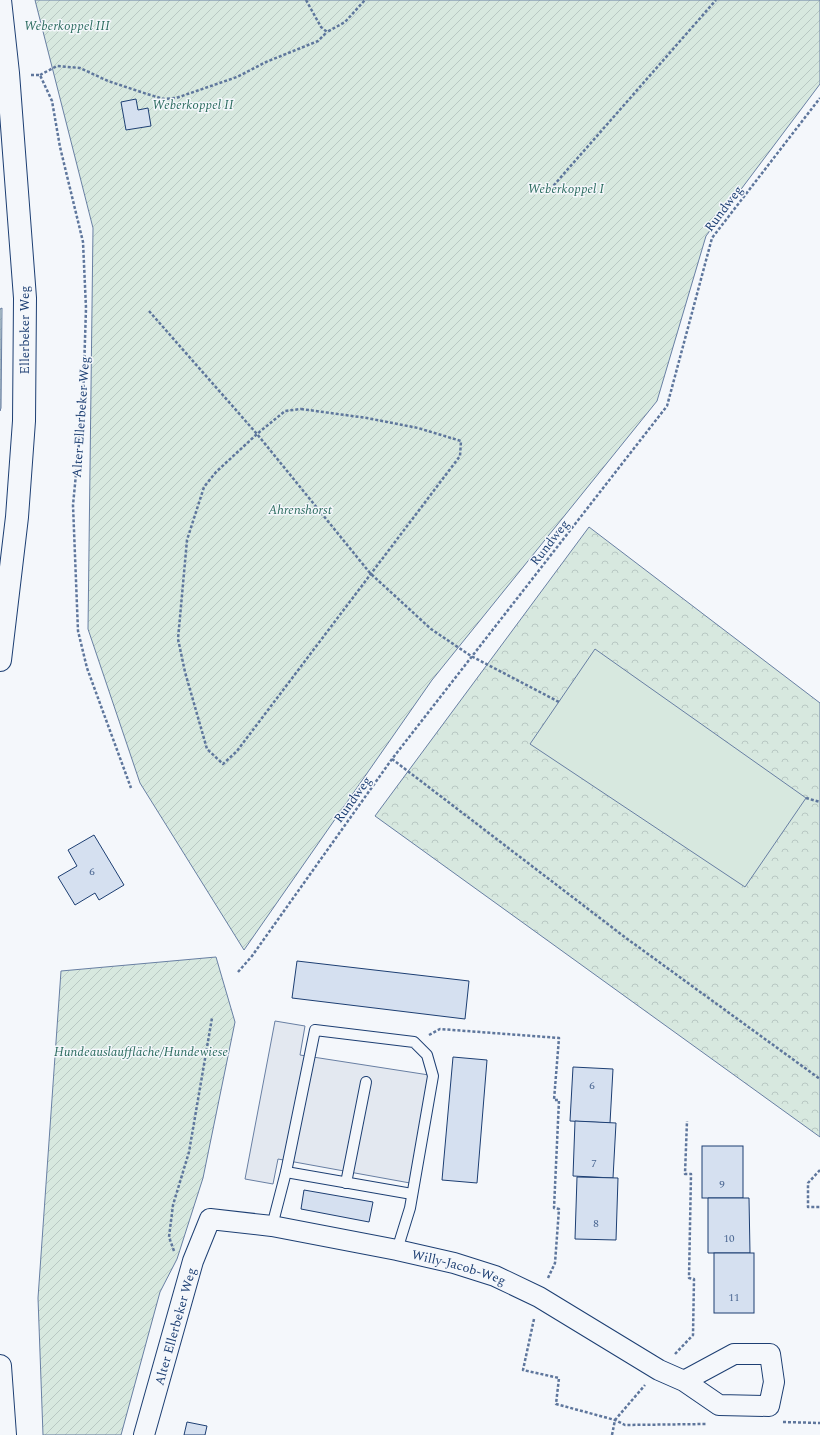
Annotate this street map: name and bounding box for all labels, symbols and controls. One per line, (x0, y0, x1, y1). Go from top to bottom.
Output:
park label: Weberkoppel III (24, 16, 110, 36)
park label: Weberkoppel II (152, 95, 234, 115)
park label: Weberkoppel I (528, 179, 605, 199)
street label: Rundweg (700, 181, 748, 236)
street label: Ellerbeker Weg (15, 286, 35, 374)
street label: Alter Ellerbeker Weg (67, 356, 95, 478)
park label: Ahrenshorst (267, 500, 333, 520)
street label: Rundweg (525, 515, 574, 570)
street label: Rundweg (329, 772, 377, 827)
house number: 6 (89, 863, 95, 880)
park label: Hundeauslauffläche/Hundewiese (54, 1042, 228, 1062)
house number: 6 (589, 1077, 595, 1094)
house number: 7 (591, 1155, 597, 1172)
house number: 9 (719, 1176, 725, 1193)
house number: 8 (593, 1215, 599, 1232)
house number: 10 (724, 1230, 735, 1247)
street label: Willy-Jacob-Weg (410, 1245, 509, 1291)
street label: Alter Ellerbeker Weg (149, 1265, 202, 1388)
house number: 11 (729, 1289, 740, 1306)

